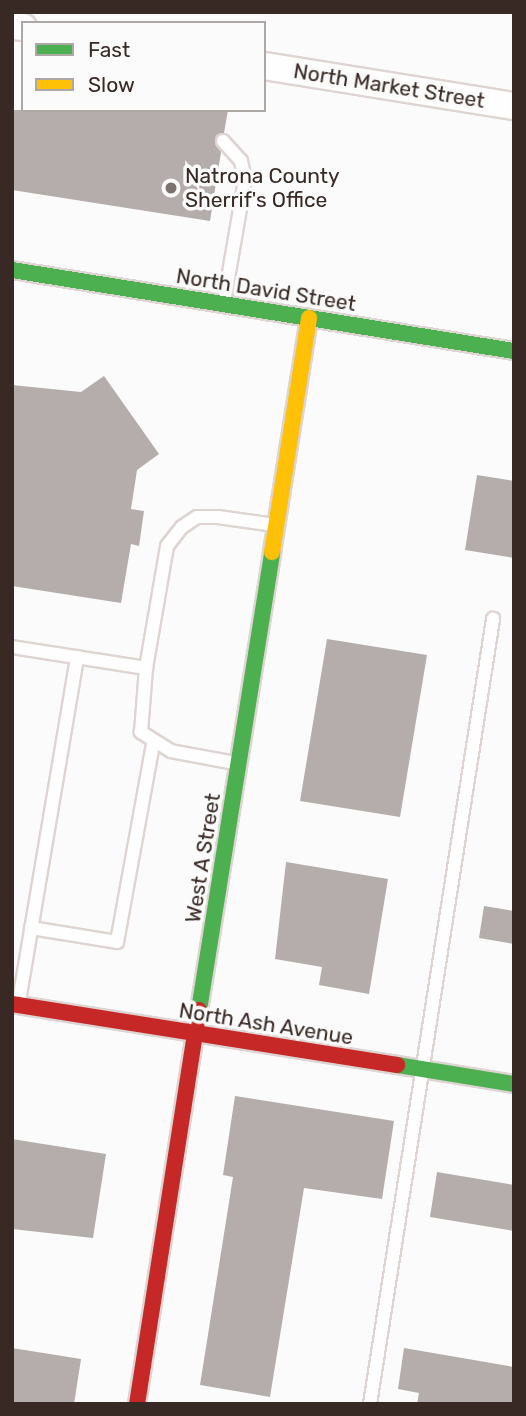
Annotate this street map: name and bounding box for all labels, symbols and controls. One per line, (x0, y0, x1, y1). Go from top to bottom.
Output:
legend (21, 21, 266, 112)
text: Fast (88, 37, 130, 62)
street label: North Market Street (292, 58, 486, 114)
text: Slow (88, 72, 135, 97)
place label: Natrona County Sherrif's Office (185, 163, 340, 213)
marker: Natrona County Sherrif's Office (163, 180, 179, 196)
street label: North David Street (174, 263, 358, 317)
street label: West A Street (180, 791, 226, 925)
street label: North Ash Avenue (177, 998, 355, 1050)

